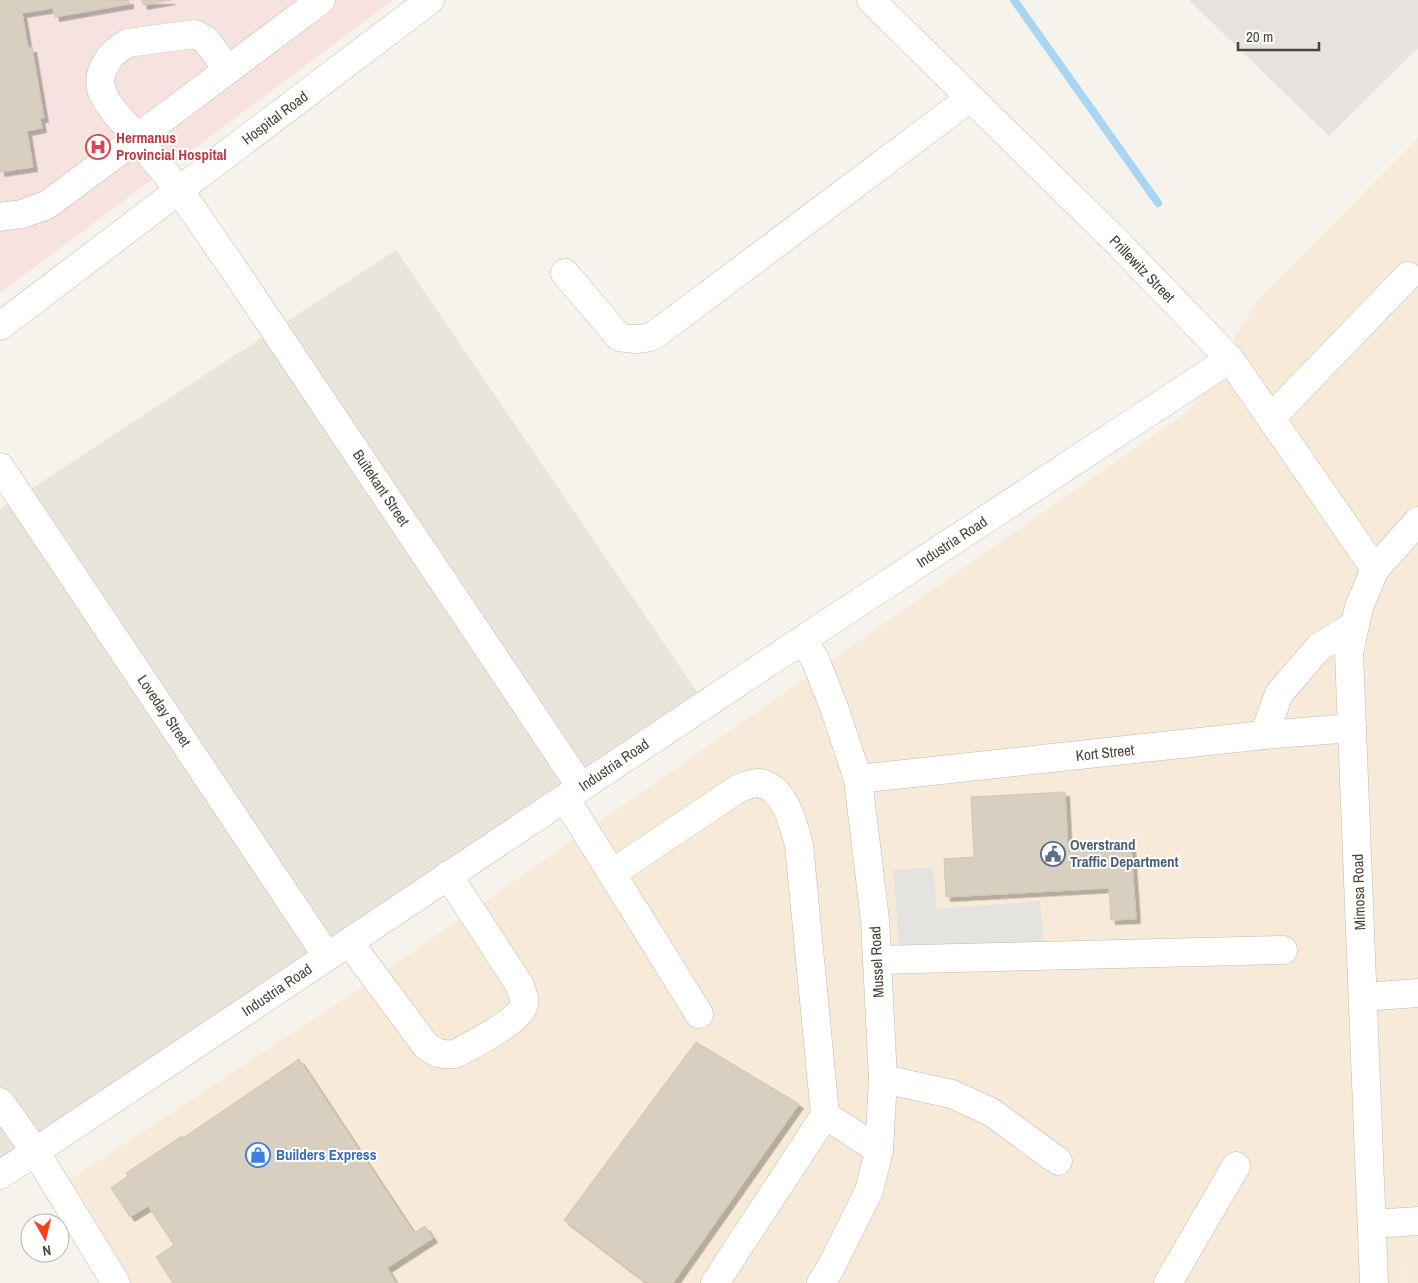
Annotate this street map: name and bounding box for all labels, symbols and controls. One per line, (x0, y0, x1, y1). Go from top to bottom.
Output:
scale bar (1238, 20, 1319, 52)
text: 20 m (1246, 26, 1273, 47)
street label: Hospital Road (237, 86, 312, 149)
place label: Hermanus Provincial Hospital (116, 127, 227, 165)
hospital icon: Hermanus Provincial Hospital (85, 134, 111, 160)
street label: Prillewitz Street (1105, 230, 1180, 307)
street label: Buitekant Street (348, 445, 415, 531)
street label: Industria Road (912, 511, 991, 572)
street label: Loveday Street (133, 671, 197, 751)
street label: Industria Road (574, 733, 653, 796)
street label: Kort Street (1075, 739, 1136, 766)
place label: Overstrand Traffic Department (1070, 834, 1179, 872)
public building icon: Overstrand Traffic Department (1040, 841, 1066, 867)
street label: Mimosa Road (1347, 853, 1370, 931)
street label: Mussel Road (864, 926, 889, 998)
street label: Industria Road (237, 958, 316, 1021)
shop icon: Builders Express (245, 1142, 271, 1168)
place label: Builders Express (276, 1144, 377, 1165)
north arrow (20, 1213, 70, 1263)
text: N (41, 1241, 52, 1260)

